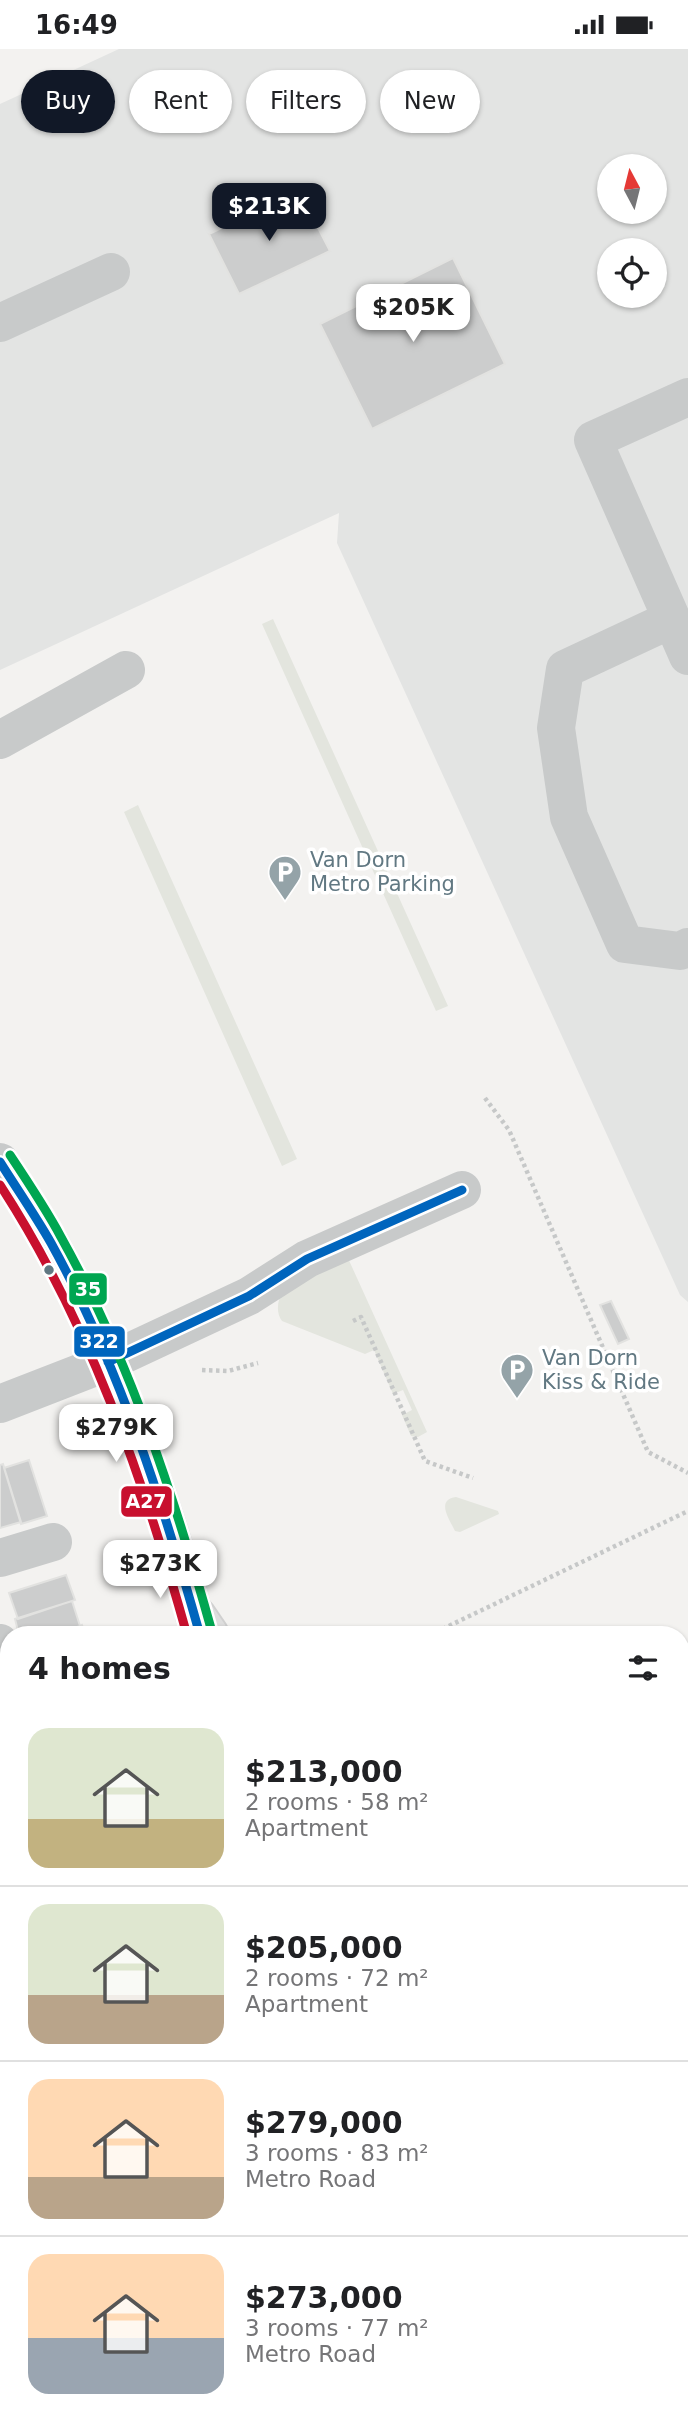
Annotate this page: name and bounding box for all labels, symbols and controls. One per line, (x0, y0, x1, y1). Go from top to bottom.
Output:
text: 16:49 (35, 10, 118, 40)
chip: Buy (21, 70, 115, 133)
chip: Rent (129, 70, 232, 133)
chip: Filters (246, 70, 366, 133)
chip: New (380, 70, 480, 133)
north arrow (597, 154, 667, 224)
map controls (597, 154, 667, 308)
pin: $213K (220, 183, 318, 243)
text: $213K (228, 193, 310, 219)
button: locate (597, 238, 667, 308)
pin: $205K (364, 285, 462, 344)
text: $205K (372, 294, 454, 320)
place label: Van Dorn Metro Parking (310, 848, 455, 896)
parking icon: Van Dorn Metro Parking (266, 853, 304, 902)
unlabelled marker (42, 1263, 56, 1277)
line badge: 35 (68, 1272, 108, 1306)
text: 35 (75, 1278, 101, 1300)
line badge: 322 (73, 1325, 126, 1358)
text: 322 (79, 1330, 119, 1352)
place label: Van Dorn Kiss & Ride (542, 1346, 660, 1394)
parking icon: Van Dorn Kiss & Ride (498, 1351, 536, 1400)
pin: $279K (67, 1405, 165, 1464)
text: $279K (75, 1414, 157, 1440)
line badge: A27 (120, 1485, 173, 1518)
text: A27 (125, 1490, 167, 1512)
pin: $273K (111, 1541, 209, 1600)
text: $273K (119, 1550, 201, 1576)
icon: filters (624, 1649, 662, 1687)
text: 4 homes (28, 1651, 171, 1686)
text: $213,000 (245, 1754, 403, 1789)
icon: home (84, 1756, 168, 1840)
text: 2 rooms · 58 m² (245, 1789, 429, 1815)
text: Apartment (245, 1815, 368, 1841)
text: $205,000 (245, 1930, 403, 1965)
icon: home (84, 1932, 168, 2016)
text: 2 rooms · 72 m² (245, 1965, 429, 1991)
text: Apartment (245, 1991, 368, 2017)
text: $279,000 (245, 2105, 403, 2140)
icon: home (84, 2107, 168, 2191)
text: 3 rooms · 83 m² (245, 2140, 429, 2166)
text: Metro Road (245, 2166, 376, 2192)
text: $273,000 (245, 2280, 403, 2315)
icon: home (84, 2282, 168, 2366)
text: 3 rooms · 77 m² (245, 2315, 429, 2341)
text: Metro Road (245, 2341, 376, 2367)

